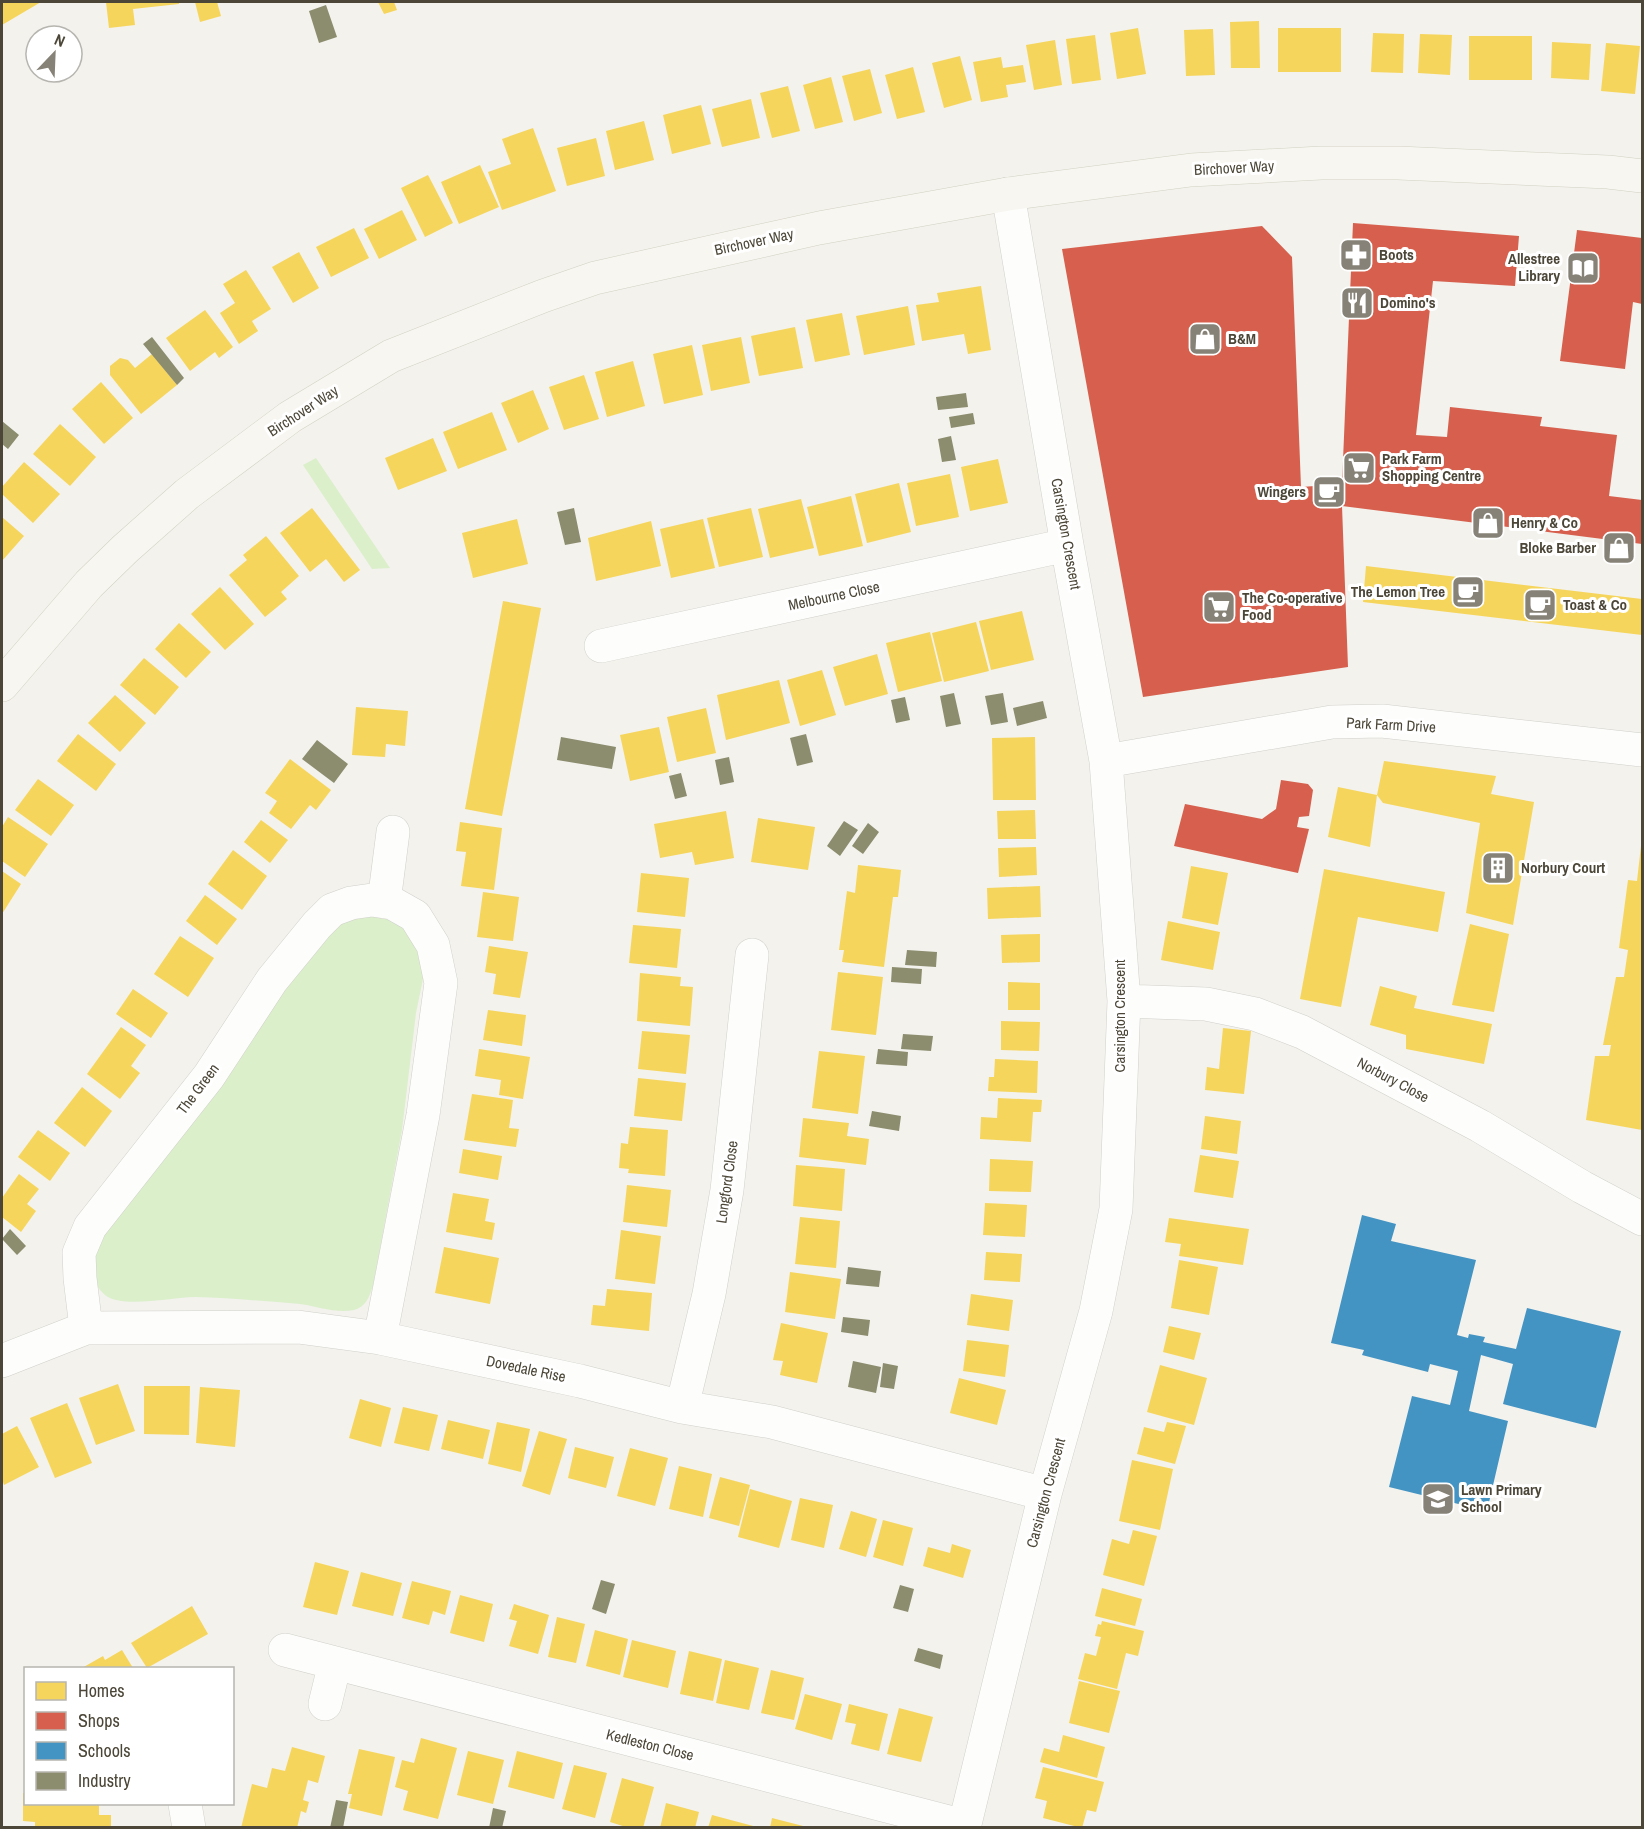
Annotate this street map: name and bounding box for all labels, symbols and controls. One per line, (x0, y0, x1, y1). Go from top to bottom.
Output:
north arrow (24, 24, 84, 84)
text: N (51, 28, 69, 52)
street label: Birchover Way (1193, 155, 1275, 180)
street label: Birchover Way (712, 223, 796, 260)
pharmacy icon: Boots (1338, 237, 1374, 273)
place label: Boots (1379, 244, 1414, 265)
place label: Allestree Library (1508, 248, 1560, 286)
library icon: Allestree Library (1565, 250, 1601, 286)
restaurant icon: Domino's (1339, 285, 1375, 321)
place label: Domino's (1380, 292, 1436, 313)
shop icon: B&M (1187, 321, 1223, 357)
place label: B&M (1228, 328, 1256, 349)
street label: Birchover Way (263, 379, 343, 441)
place label: Park Farm Shopping Centre (1382, 448, 1481, 486)
supermarket icon: Park Farm Shopping Centre (1341, 450, 1377, 486)
cafe icon: Wingers (1311, 474, 1347, 510)
street label: Carsington Crescent (1046, 477, 1087, 592)
place label: Wingers (1258, 481, 1306, 502)
shop icon: Henry & Co (1470, 505, 1506, 541)
place label: Henry & Co (1511, 512, 1578, 533)
shop icon: Bloke Barber (1601, 530, 1637, 566)
place label: Bloke Barber (1519, 537, 1596, 558)
cafe icon: The Lemon Tree (1450, 574, 1486, 610)
street label: Melbourne Close (786, 576, 882, 615)
place label: The Lemon Tree (1351, 581, 1445, 602)
place label: The Co-operative Food (1242, 587, 1343, 625)
cafe icon: Toast & Co (1522, 587, 1558, 623)
supermarket icon: The Co-operative Food (1201, 589, 1237, 625)
place label: Toast & Co (1563, 594, 1627, 615)
street label: Park Farm Drive (1346, 712, 1436, 737)
building icon: Norbury Court (1480, 850, 1516, 886)
place label: Norbury Court (1521, 857, 1605, 878)
street label: Carsington Crescent (1109, 959, 1130, 1072)
street label: Norbury Close (1354, 1052, 1433, 1107)
street label: The Green (172, 1059, 224, 1119)
street label: Longford Close (710, 1139, 743, 1225)
street label: Dovedale Rise (484, 1350, 568, 1387)
street label: Carsington Crescent (1021, 1435, 1070, 1550)
place label: Lawn Primary School (1461, 1479, 1542, 1517)
school or university icon: Lawn Primary School (1420, 1481, 1456, 1517)
legend (24, 1667, 234, 1805)
text: Homes (78, 1678, 125, 1703)
text: Shops (78, 1708, 120, 1733)
street label: Kedleston Close (604, 1723, 696, 1766)
text: Schools (78, 1738, 131, 1763)
text: Industry (78, 1768, 131, 1793)

